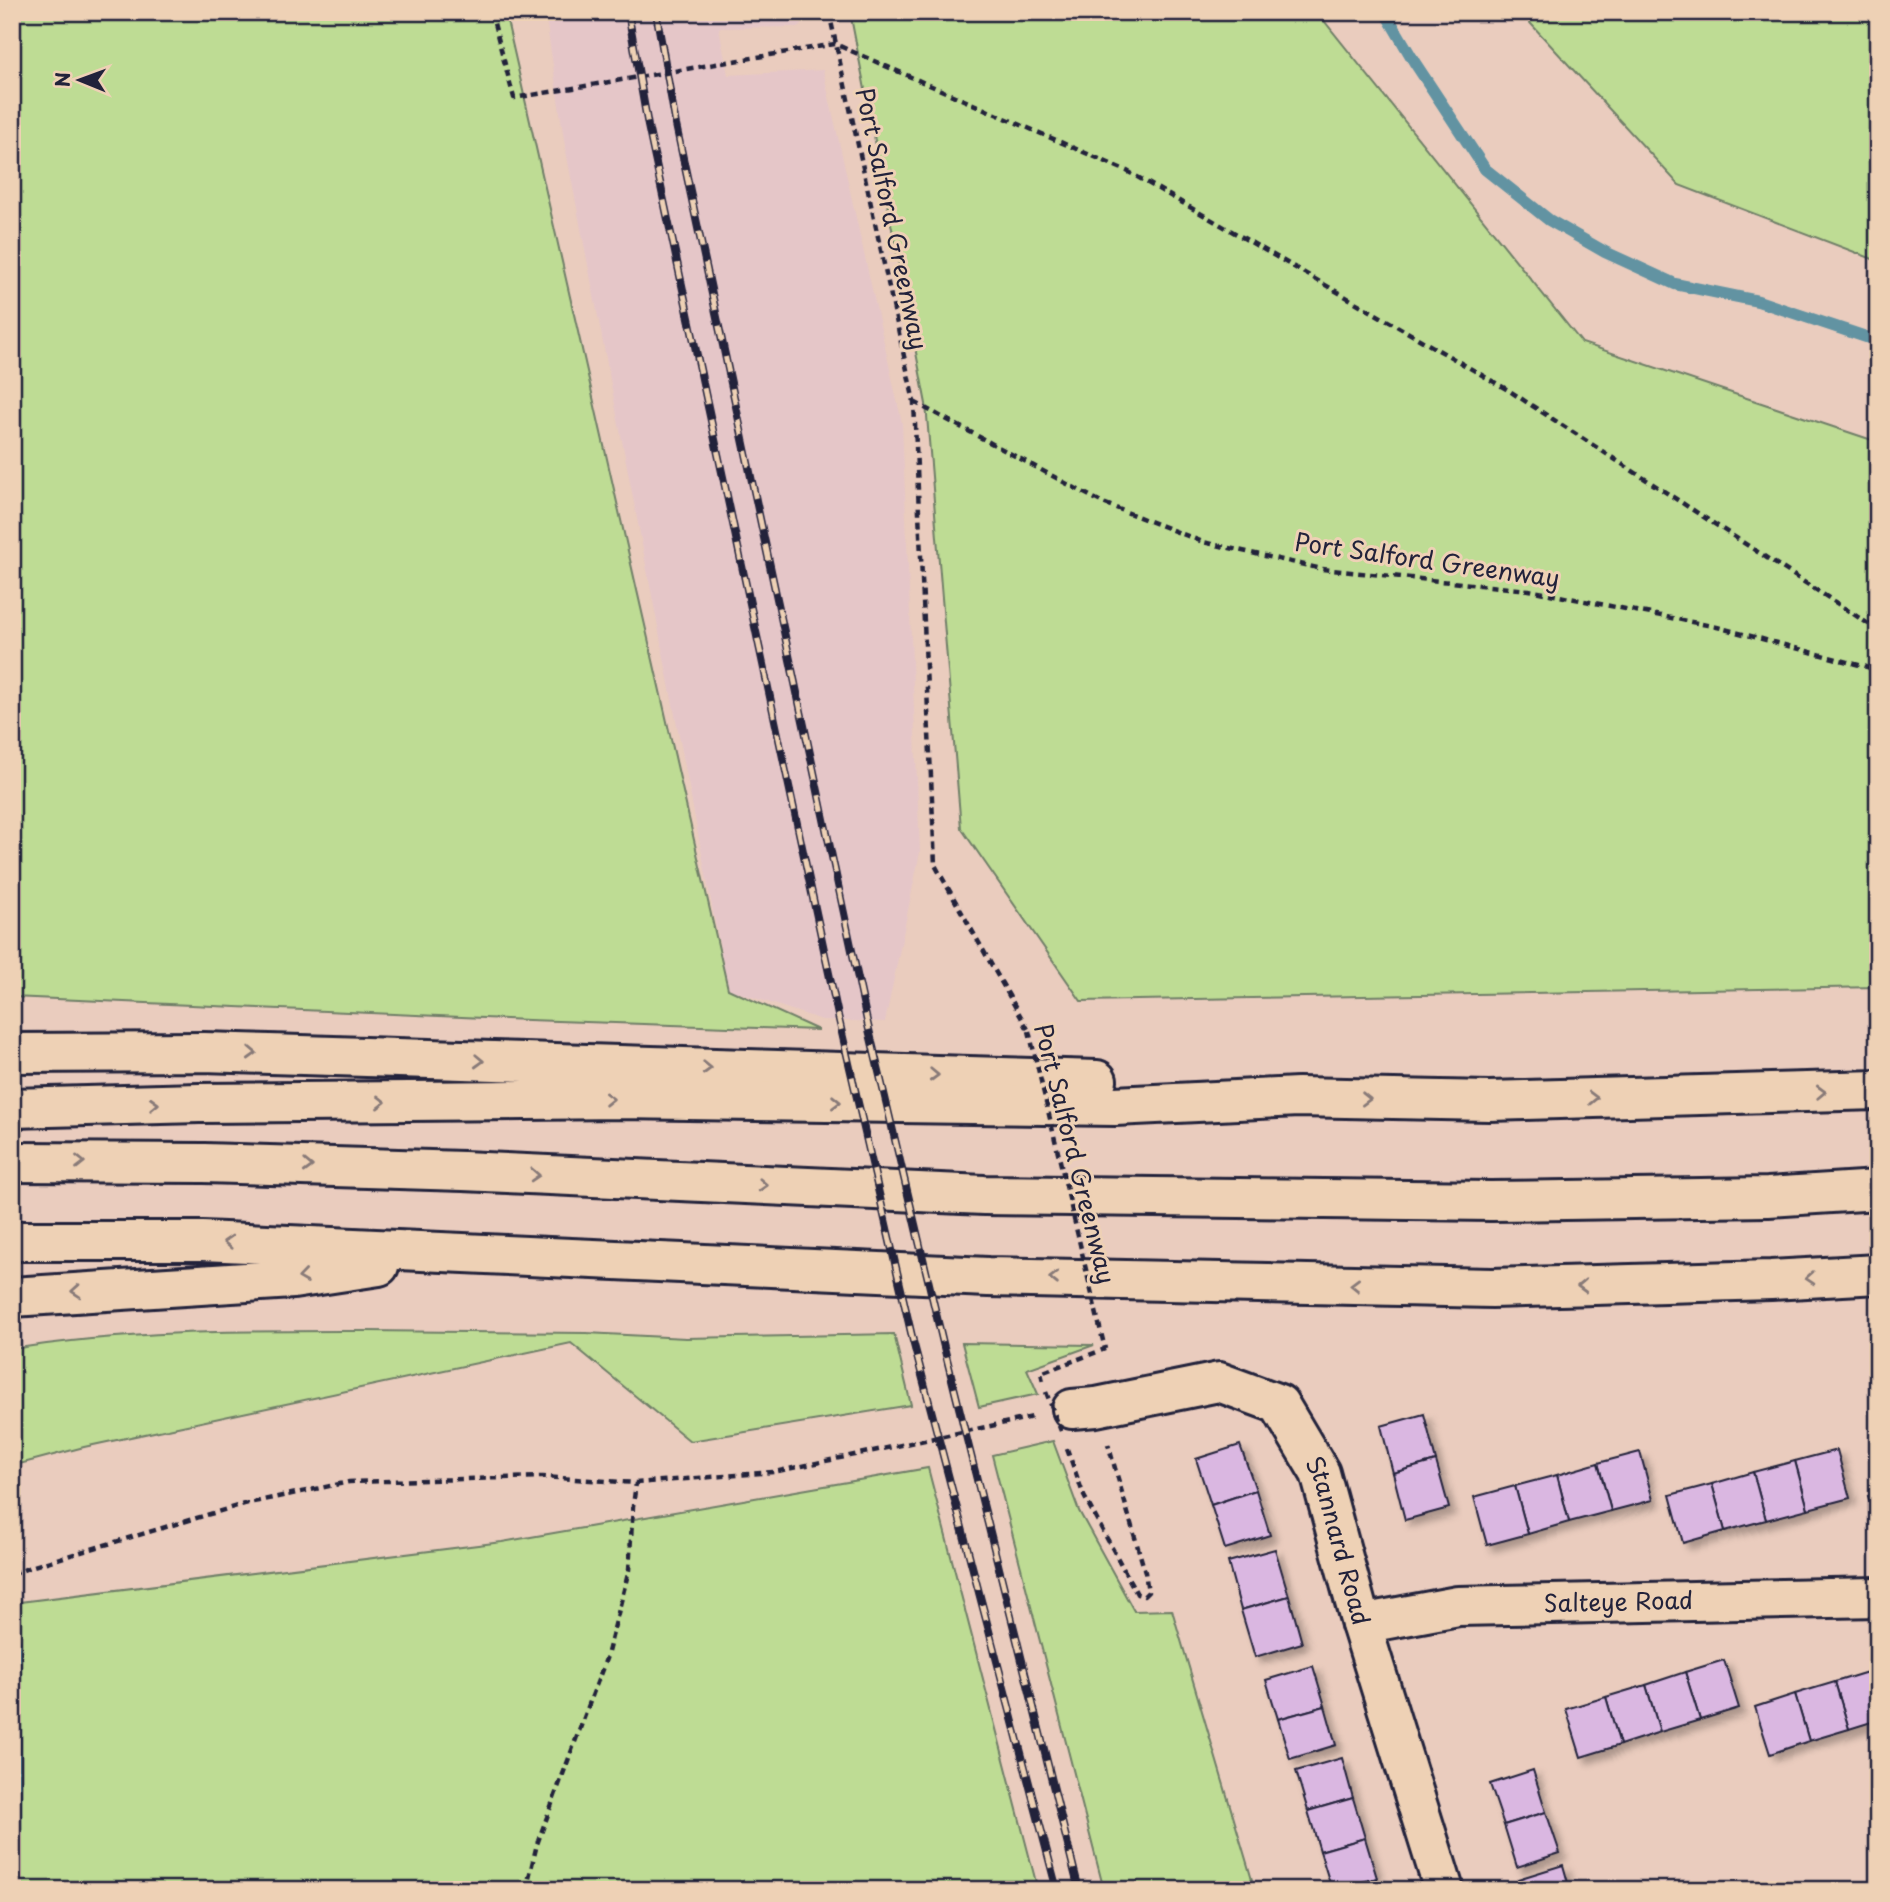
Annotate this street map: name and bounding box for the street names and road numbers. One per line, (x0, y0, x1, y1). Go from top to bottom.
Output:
street label: Port Salford Greenway (848, 84, 938, 353)
street label: Port Salford Greenway (1293, 523, 1562, 595)
street label: Port Salford Greenway (1026, 1020, 1126, 1287)
street label: Stannard Road (1298, 1448, 1380, 1629)
street label: Salteye Road (1543, 1581, 1693, 1620)

